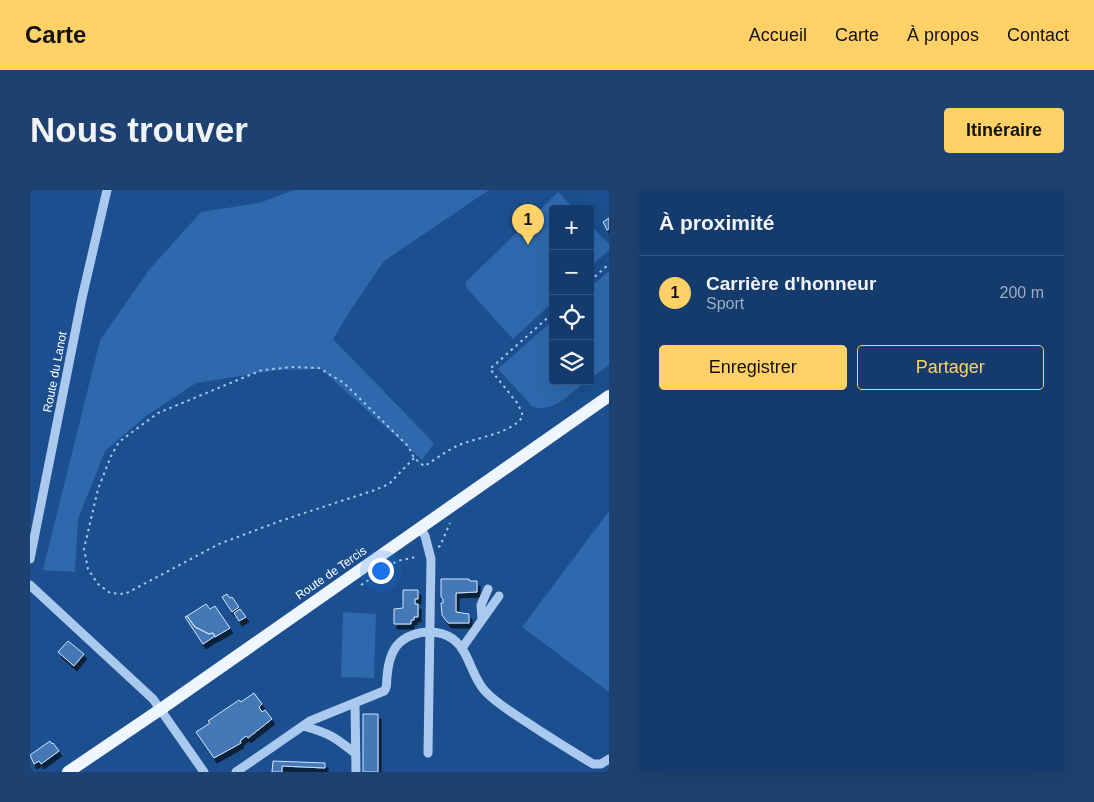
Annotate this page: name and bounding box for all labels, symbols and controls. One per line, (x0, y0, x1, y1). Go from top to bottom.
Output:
text: Carte (25, 21, 86, 48)
text: Accueil (749, 25, 807, 45)
text: Carte (835, 25, 879, 45)
text: À propos (907, 25, 979, 45)
text: Contact (1007, 25, 1069, 45)
button: Itinéraire (944, 108, 1064, 153)
text: Nous trouver (30, 110, 248, 149)
pin: 1 (512, 204, 544, 245)
map controls (549, 205, 594, 385)
button: + (549, 205, 594, 250)
text: À proximité (659, 211, 775, 234)
button: − (549, 250, 594, 295)
text: Carrière d'honneur (706, 273, 876, 294)
text: 1 (671, 284, 679, 301)
text: 200 m (1000, 284, 1044, 301)
button: locate (549, 295, 594, 340)
text: Sport (706, 295, 744, 312)
street label: Route du Lanot (40, 330, 70, 414)
button: layers (549, 340, 594, 385)
button: Enregistrer (659, 345, 847, 390)
button: Partager (857, 345, 1044, 390)
street label: Route de Tercis (293, 543, 369, 603)
your location (368, 558, 394, 584)

